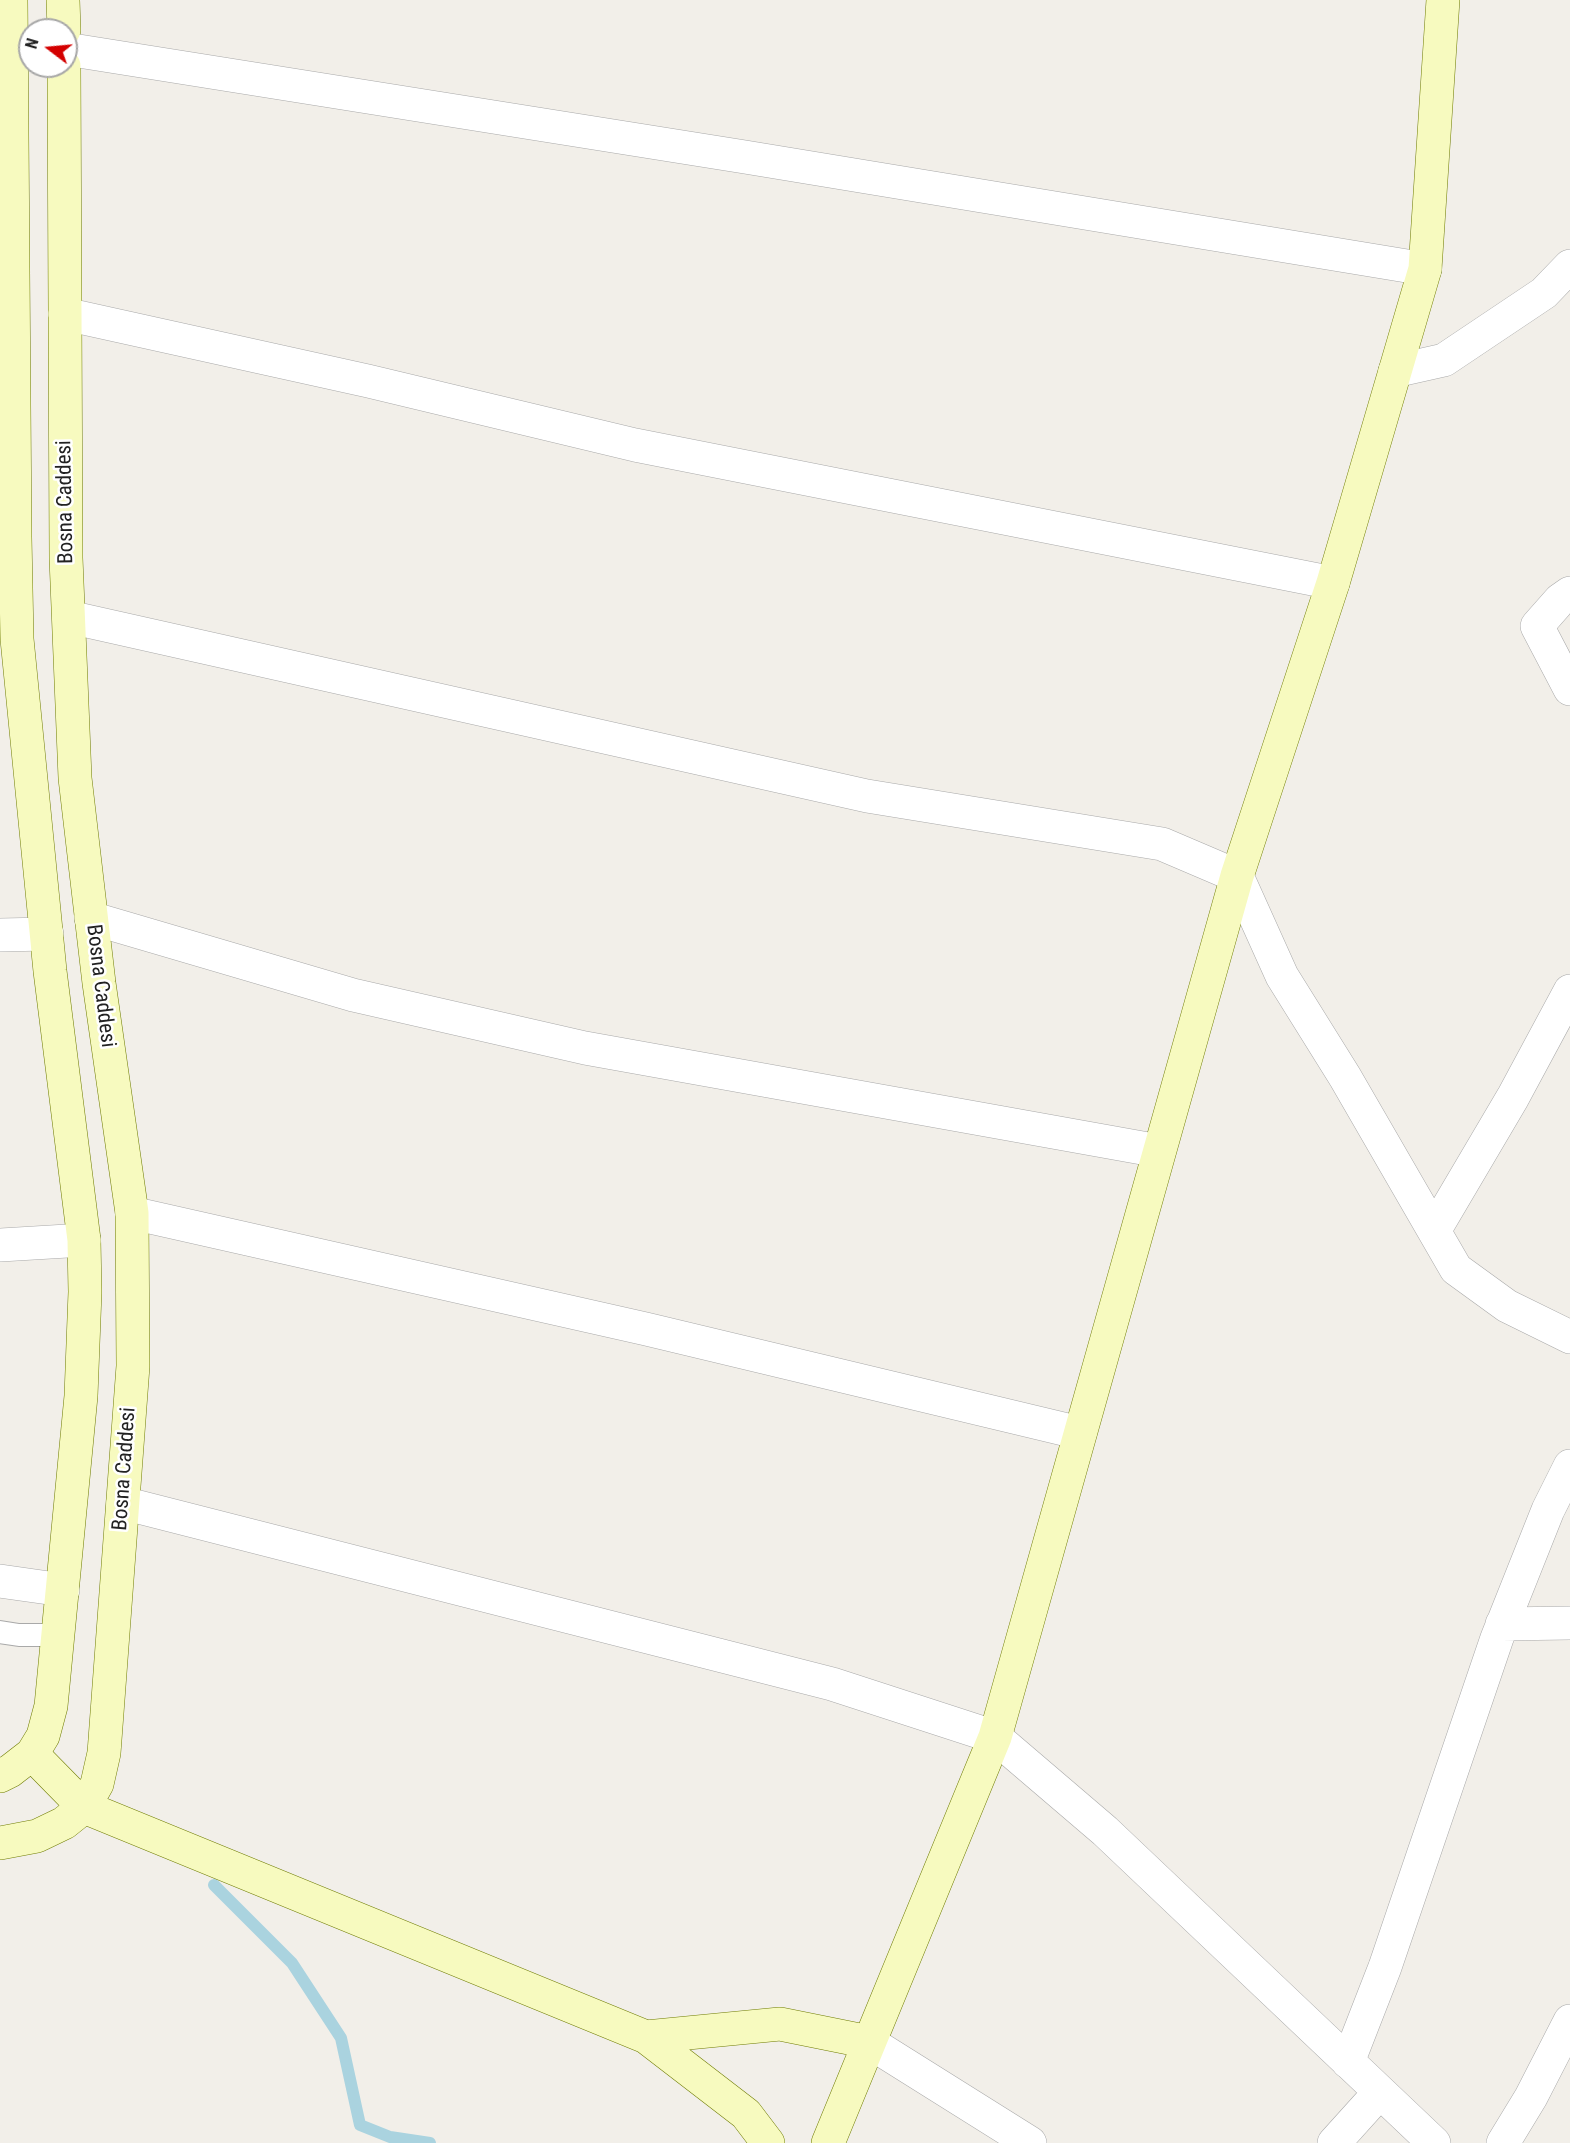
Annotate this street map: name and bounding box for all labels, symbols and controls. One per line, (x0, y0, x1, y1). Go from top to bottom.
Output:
north arrow (18, 18, 78, 78)
text: N (22, 36, 43, 51)
street label: Bosna Caddesi (52, 440, 80, 564)
street label: Bosna Caddesi (80, 923, 120, 1049)
street label: Bosna Caddesi (108, 1406, 142, 1532)

